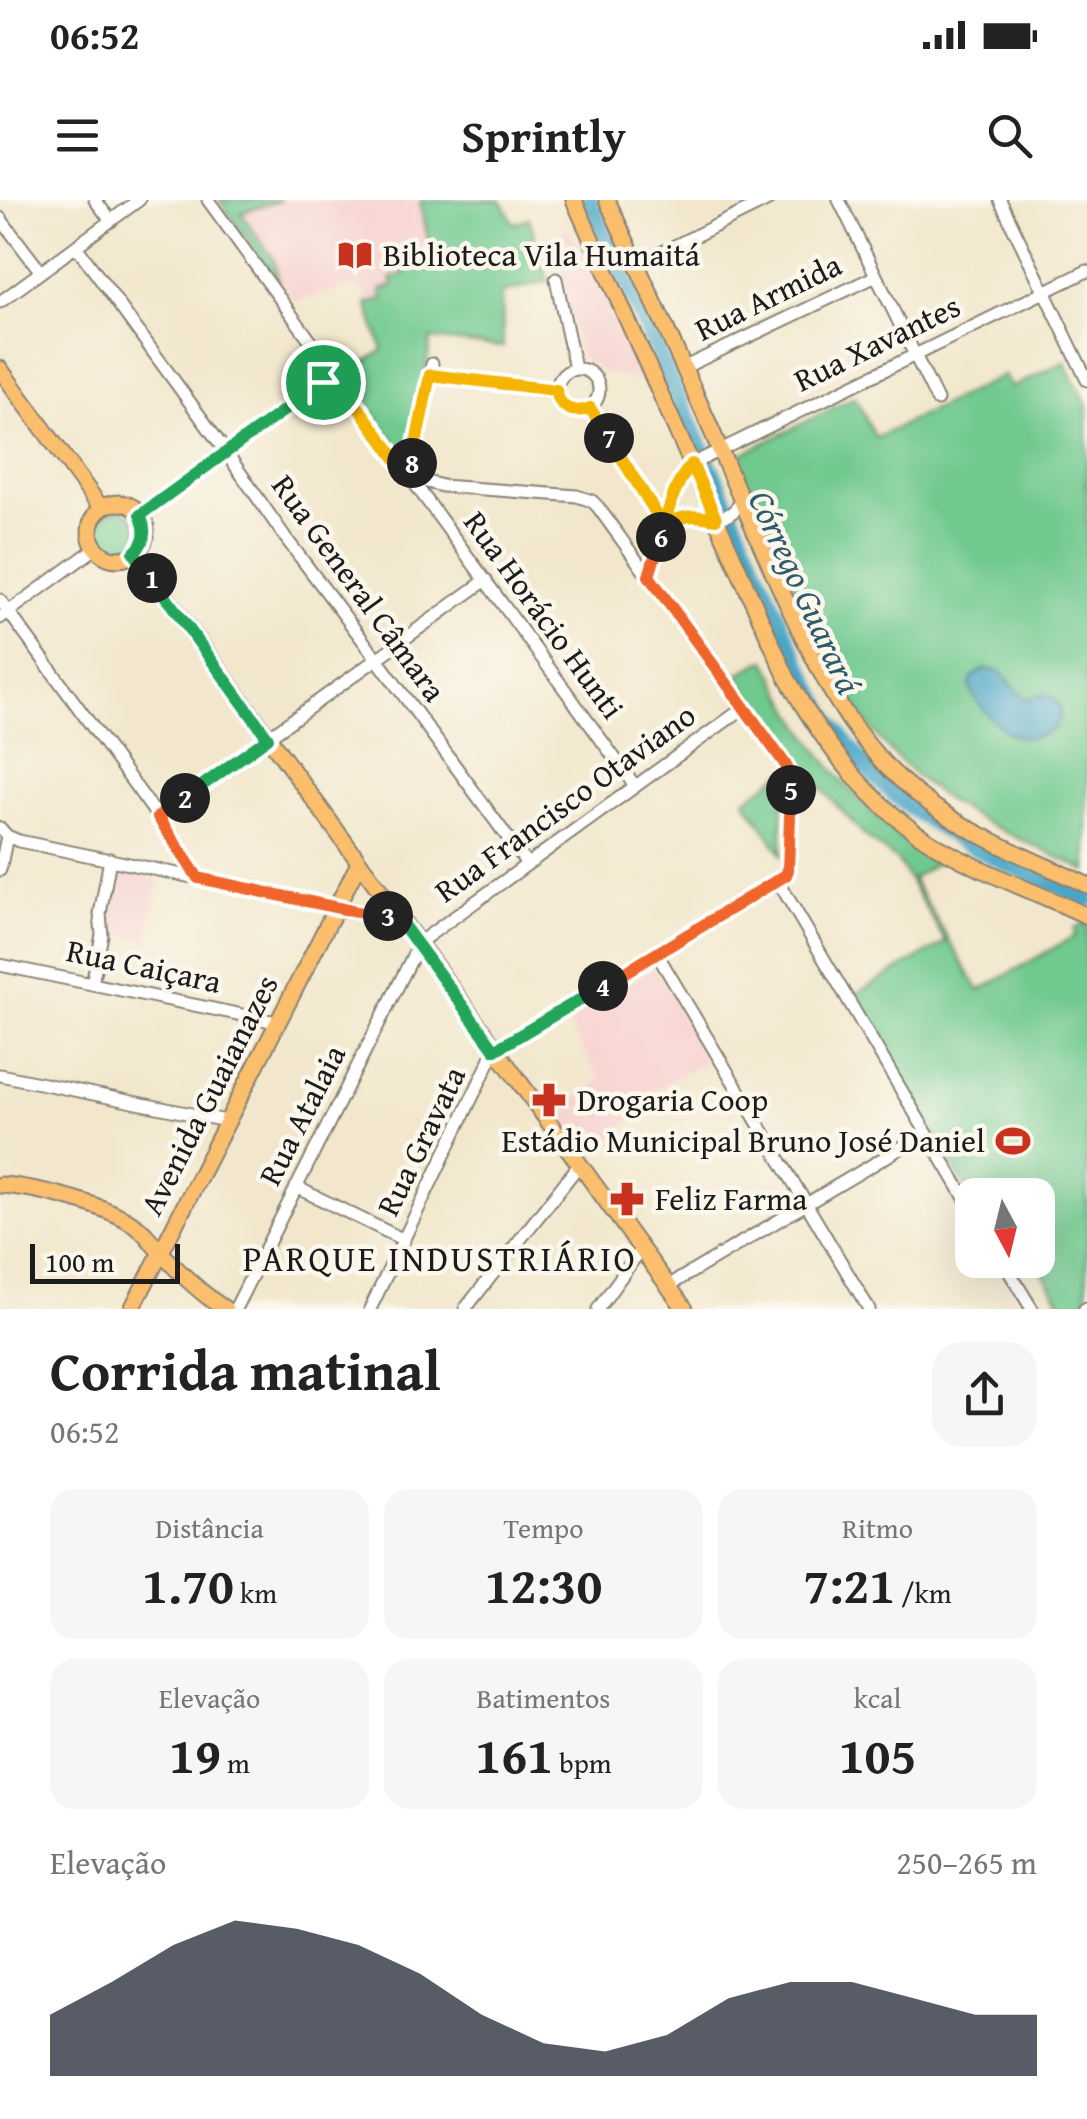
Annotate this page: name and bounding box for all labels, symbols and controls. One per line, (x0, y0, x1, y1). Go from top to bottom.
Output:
text: 06:52 (50, 7, 140, 63)
text: Sprintly (461, 103, 626, 168)
icon: menu (50, 108, 105, 163)
icon: search (982, 108, 1037, 163)
place label: Biblioteca Vila Humaitá (383, 231, 700, 278)
library icon: Biblioteca Vila Humaitá (336, 236, 374, 274)
street label: Rua Armida (687, 241, 849, 352)
street label: Rua Xavantes (786, 282, 968, 403)
pin (281, 340, 366, 425)
icon: arrive (296, 355, 351, 410)
pin: 7 (584, 413, 634, 463)
text: 7 (602, 417, 616, 458)
pin: 8 (387, 438, 437, 488)
text: 8 (405, 442, 419, 483)
street label: Rua General Câmara (261, 464, 458, 711)
water label: Córrego Guarará (736, 482, 875, 702)
street label: Rua Horácio Hunti (453, 501, 636, 728)
pin: 6 (636, 512, 686, 562)
text: 6 (654, 516, 668, 557)
pin: 1 (127, 553, 177, 603)
text: 1 (145, 557, 159, 598)
street label: Rua Francisco Otaviano (424, 692, 705, 913)
pin: 5 (766, 765, 816, 815)
text: 5 (784, 769, 798, 810)
pin: 2 (160, 773, 210, 823)
text: 2 (178, 777, 192, 818)
pin: 3 (363, 891, 413, 941)
text: 3 (381, 895, 395, 936)
street label: Rua Caiçara (63, 926, 226, 1005)
pin: 4 (578, 961, 628, 1011)
text: 4 (596, 965, 610, 1006)
street label: Avenida Guaianazes (128, 966, 290, 1223)
street label: Rua Atalaia (246, 1036, 357, 1193)
street label: Rua Gravata (364, 1058, 477, 1223)
place label: Drogaria Coop (577, 1076, 768, 1123)
pharmacy icon: Drogaria Coop (530, 1081, 568, 1119)
place label: Estádio Municipal Bruno José Daniel (501, 1117, 985, 1164)
sports icon: Estádio Municipal Bruno José Daniel (994, 1122, 1032, 1160)
place label: Feliz Farma (655, 1175, 807, 1222)
north arrow (955, 1178, 1055, 1278)
map controls (955, 1178, 1055, 1278)
pharmacy icon: Feliz Farma (608, 1180, 646, 1218)
district label: PARQUE INDUSTRIÁRIO (243, 1233, 637, 1284)
scale bar (30, 1239, 180, 1284)
text: 100 m (45, 1241, 114, 1282)
text: Corrida matinal (50, 1330, 441, 1410)
button: share (932, 1342, 1037, 1447)
text: 06:52 (50, 1408, 119, 1455)
text: Distância (155, 1507, 264, 1548)
text: Tempo (503, 1507, 584, 1548)
text: Ritmo (842, 1507, 913, 1548)
text: 1.70 (142, 1548, 234, 1621)
text: 12:30 (485, 1548, 602, 1621)
text: 7:21 (803, 1548, 895, 1621)
text: km (234, 1572, 277, 1613)
text: /km (895, 1572, 952, 1613)
text: Elevação (159, 1677, 260, 1718)
text: Batimentos (477, 1677, 610, 1718)
text: kcal (854, 1677, 901, 1718)
text: 19 (169, 1718, 221, 1791)
text: 161 (475, 1718, 553, 1791)
text: 105 (839, 1718, 916, 1791)
text: m (221, 1742, 250, 1783)
text: bpm (553, 1742, 612, 1783)
text: Elevação (50, 1839, 166, 1886)
text: 250–265 m (896, 1839, 1037, 1886)

